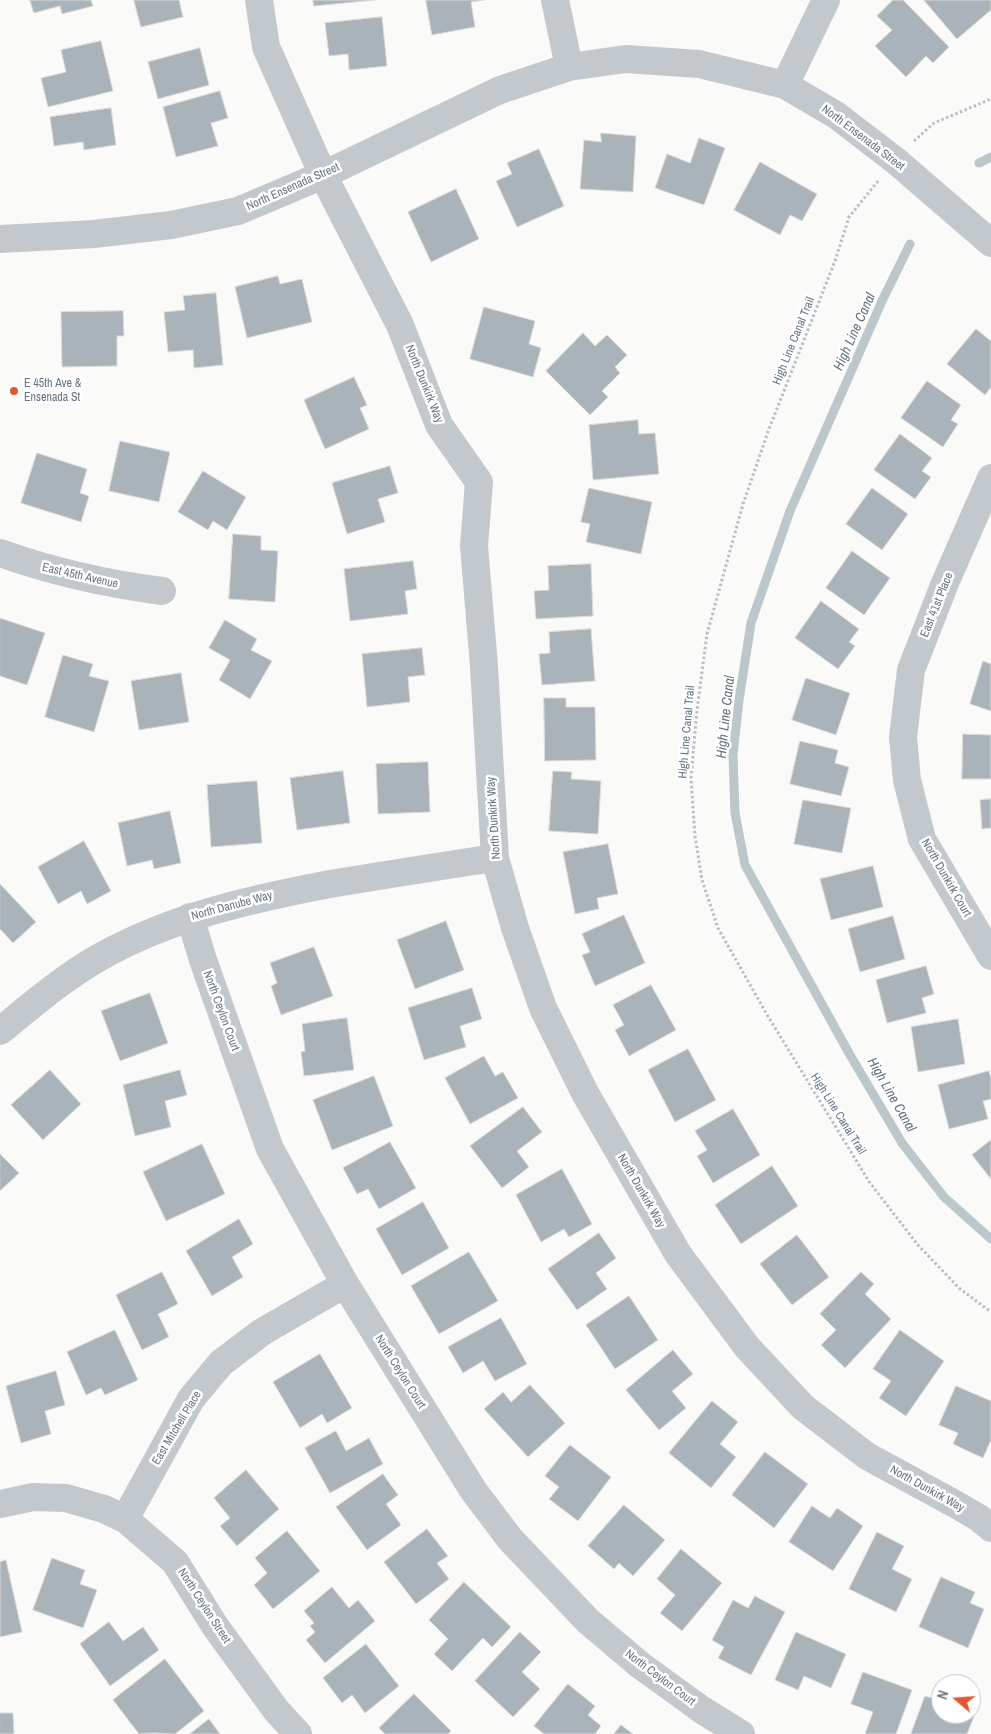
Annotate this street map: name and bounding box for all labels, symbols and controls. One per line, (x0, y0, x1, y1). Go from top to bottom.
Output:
street label: North Ensenada Street (819, 102, 907, 174)
street label: North Ensenada Street (244, 160, 342, 214)
water label: High Line Canal (830, 291, 880, 373)
street label: High Line Canal Trail (770, 295, 818, 387)
street label: North Dunkirk Way (402, 343, 446, 425)
place label: E 45th Ave & Ensenada St (24, 377, 81, 405)
marker: E 45th Ave & Ensenada St (8, 385, 20, 397)
street label: East 45th Avenue (41, 560, 119, 592)
street label: East 41st Place (918, 571, 956, 639)
water label: High Line Canal (713, 675, 739, 759)
street label: High Line Canal Trail (676, 685, 698, 779)
street label: North Dunkirk Way (484, 776, 504, 860)
street label: North Dunkirk Court (918, 837, 974, 919)
street label: North Danube Way (190, 888, 274, 924)
street label: North Ceylon Court (200, 969, 242, 1053)
water label: High Line Canal (863, 1055, 919, 1135)
street label: High Line Canal Trail (807, 1071, 869, 1157)
street label: North Dunkirk Way (614, 1152, 668, 1230)
street label: North Ceylon Court (372, 1332, 428, 1412)
street label: East Mitchell Place (149, 1388, 205, 1468)
street label: North Dunkirk Way (887, 1463, 967, 1515)
street label: North Ceylon Street (174, 1566, 234, 1646)
street label: North Ceylon Court (622, 1647, 698, 1709)
north arrow (931, 1674, 981, 1724)
text: N (933, 1688, 953, 1701)

